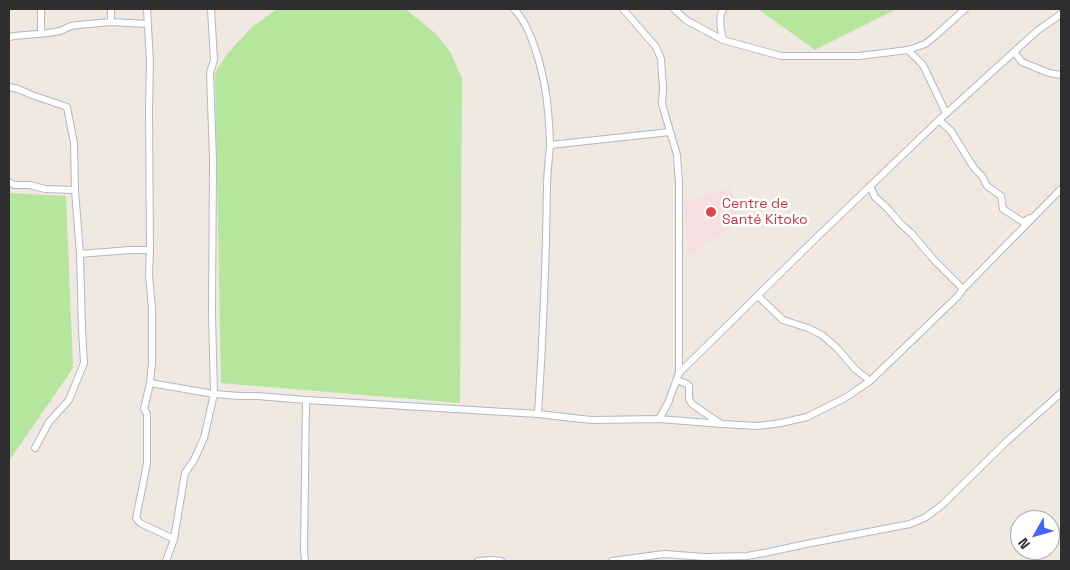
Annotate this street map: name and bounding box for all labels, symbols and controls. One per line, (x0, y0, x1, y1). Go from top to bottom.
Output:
place label: Centre de Santé Kitoko (722, 196, 808, 228)
marker: Centre de Santé Kitoko (704, 205, 718, 219)
north arrow (1010, 510, 1060, 560)
text: N (1014, 534, 1034, 553)

